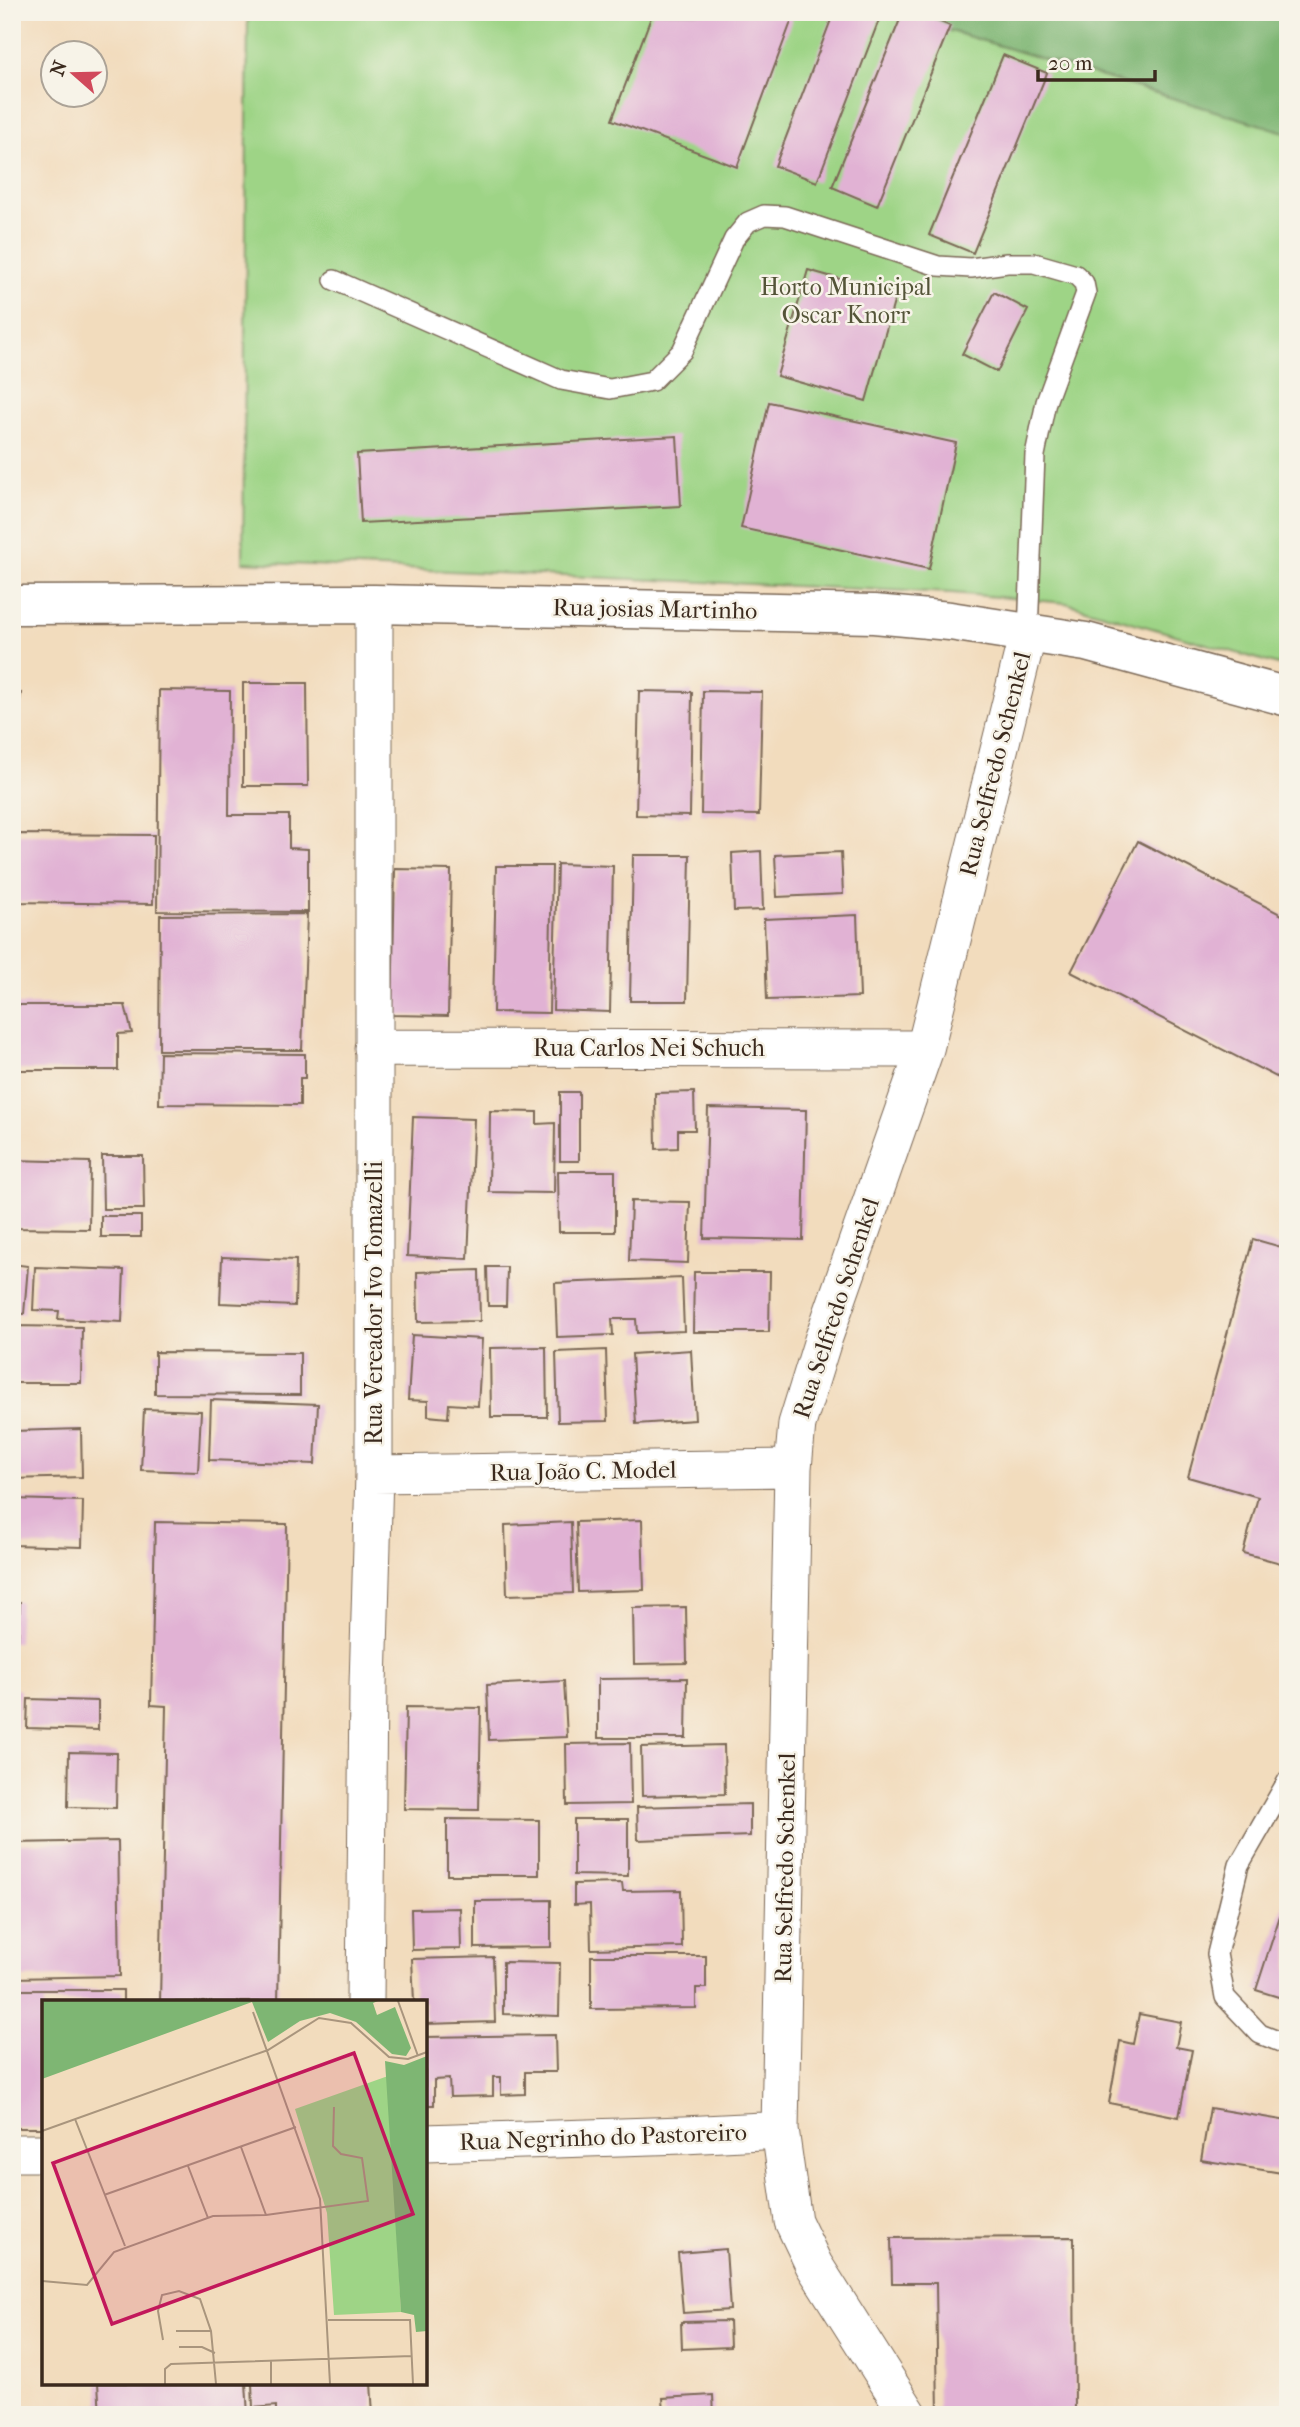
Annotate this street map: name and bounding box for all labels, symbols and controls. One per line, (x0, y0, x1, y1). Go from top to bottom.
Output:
north arrow (38, 38, 108, 108)
scale bar (1038, 38, 1155, 82)
text: 20 m (1048, 51, 1093, 75)
text: N (46, 57, 72, 79)
park label: Horto Municipal Oscar Knorr (760, 273, 932, 329)
street label: Rua josias Martinho (552, 593, 758, 625)
street label: Rua Selfredo Schenkel (954, 649, 1037, 879)
street label: Rua Carlos Nei Schuch (533, 1034, 766, 1062)
street label: Rua Vereador Ivo Tomazelli (360, 1161, 388, 1445)
street label: Rua Selfredo Schenkel (787, 1194, 885, 1422)
street label: Rua João C. Model (489, 1455, 677, 1487)
street label: Rua Selfredo Schenkel (769, 1752, 801, 1983)
inset map (42, 2000, 427, 2385)
street label: Rua Negrinho do Pastoreiro (459, 2118, 747, 2156)

